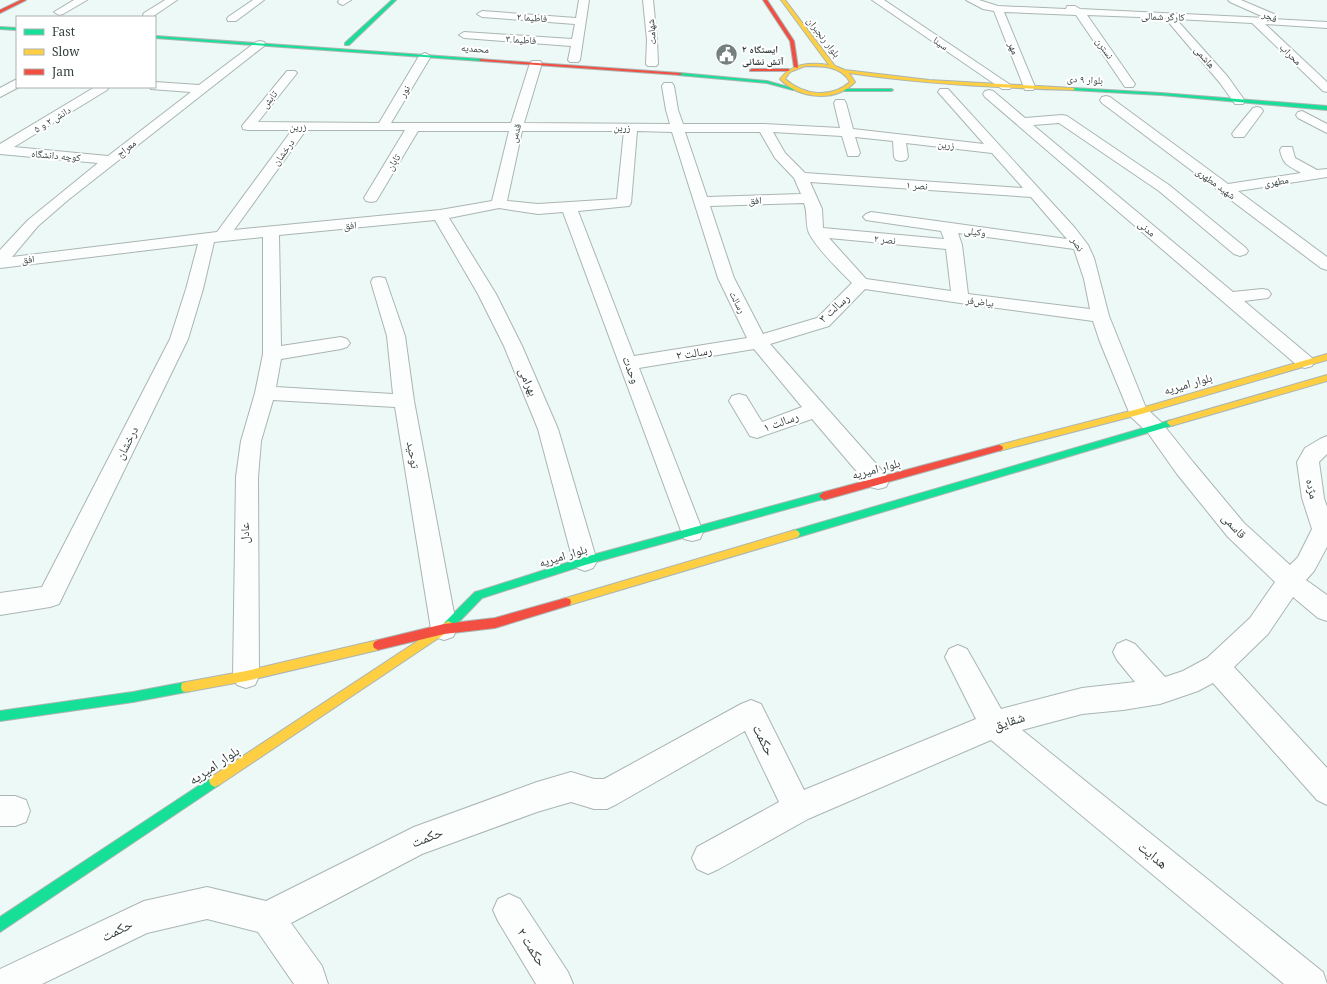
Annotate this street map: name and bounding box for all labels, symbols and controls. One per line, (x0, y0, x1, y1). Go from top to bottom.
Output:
street label: فجر (1259, 6, 1280, 25)
street label: کارگر شمالی (1141, 8, 1185, 24)
street label: فاطیما ۲ (516, 9, 548, 25)
street label: بلوار رنجبران (804, 14, 844, 60)
legend (16, 16, 156, 88)
street label: شهامت (643, 18, 659, 45)
text: Fast (52, 23, 75, 40)
street label: ۳ فاطیما (505, 31, 537, 47)
street label: سینا (931, 33, 952, 53)
street label: نسترن (1093, 35, 1117, 62)
street label: مهر (1005, 39, 1023, 57)
street label: محمدیه (461, 40, 490, 56)
street label: محراب (1277, 40, 1305, 68)
public building icon: ایستگاه ۲ آتش نشانی (713, 42, 739, 68)
place label: ایستگاه ۲ آتش نشانی (742, 42, 784, 68)
text: Slow (52, 43, 80, 60)
street label: هاشمی (1191, 43, 1219, 71)
text: Jam (51, 63, 74, 80)
street label: بلوار ۹ دی (1067, 71, 1104, 87)
street label: نور (395, 82, 413, 100)
street label: تابش (258, 87, 280, 111)
street label: دانش ۲ و ۵ (31, 102, 73, 136)
street label: زرین (290, 119, 307, 133)
street label: زرین (613, 120, 631, 134)
street label: قدس (506, 122, 524, 144)
street label: معراج (113, 136, 139, 160)
street label: درخشان (269, 136, 297, 168)
street label: زرین (937, 136, 955, 152)
street label: کوچه دانشگاه (31, 146, 81, 164)
street label: تابان (383, 151, 403, 173)
street label: شهید مطهری (1193, 164, 1239, 202)
street label: مطهری (1263, 172, 1290, 190)
street label: نصر ۱ (906, 177, 929, 193)
street label: افق (748, 193, 762, 207)
street label: افق (343, 217, 357, 233)
street label: مدنی (1135, 217, 1159, 240)
street label: وکیلی (963, 223, 987, 239)
street label: نصر ۲ (873, 231, 897, 247)
street label: نصر (1068, 233, 1088, 254)
street label: افق (21, 251, 35, 267)
street label: رسالت (726, 288, 750, 316)
street label: رسالت ۳ (814, 289, 853, 326)
street label: بیاض‌فر (964, 292, 995, 310)
street label: رسالت ۲ (675, 341, 714, 364)
street label: وحدت (618, 354, 644, 386)
street label: بهرامی (515, 365, 542, 399)
street label: بلوار امیریه (1162, 369, 1214, 399)
street label: رسالت ۱ (761, 407, 801, 436)
street label: درخشان (111, 423, 142, 462)
street label: توحید (403, 440, 424, 470)
street label: بلوار امیریه (850, 454, 902, 483)
street label: مژده (1302, 477, 1323, 501)
street label: قاسمی (1218, 509, 1251, 542)
street label: عادل (236, 522, 253, 544)
street label: بلوار امیریه (537, 540, 589, 571)
street label: شقایق (991, 707, 1027, 735)
street label: حکمت (749, 721, 780, 759)
street label: بلوار امیریه (184, 740, 243, 789)
street label: حکمت (408, 822, 446, 851)
street label: هدایت (1134, 837, 1172, 872)
street label: حکمت (98, 914, 136, 945)
street label: حکمت ۲ (513, 924, 552, 970)

